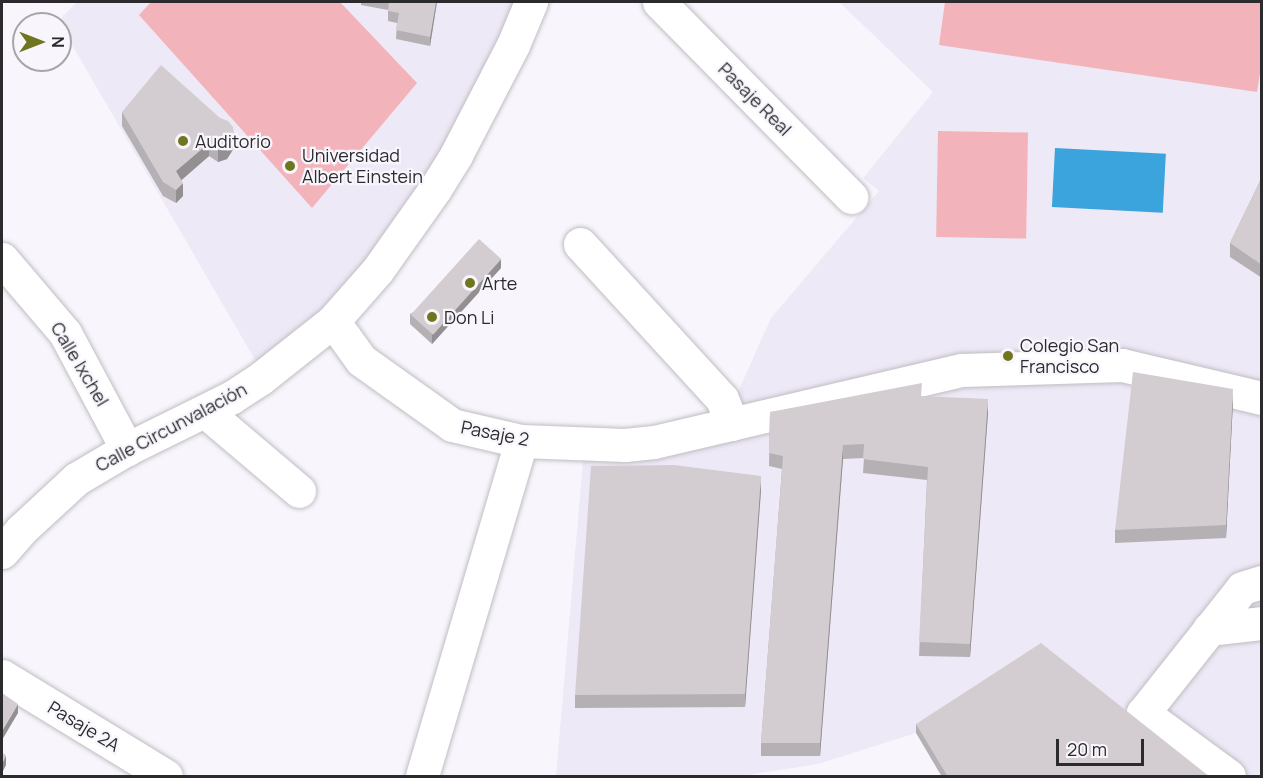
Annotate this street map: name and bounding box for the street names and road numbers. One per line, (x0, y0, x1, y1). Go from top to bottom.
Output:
street label: Pasaje Real (714, 58, 796, 140)
street label: Calle Ixchel (47, 318, 113, 410)
street label: Calle Circunvalación (92, 378, 250, 476)
street label: Pasaje 2 (459, 416, 531, 450)
street label: Pasaje 2A (44, 696, 124, 756)

